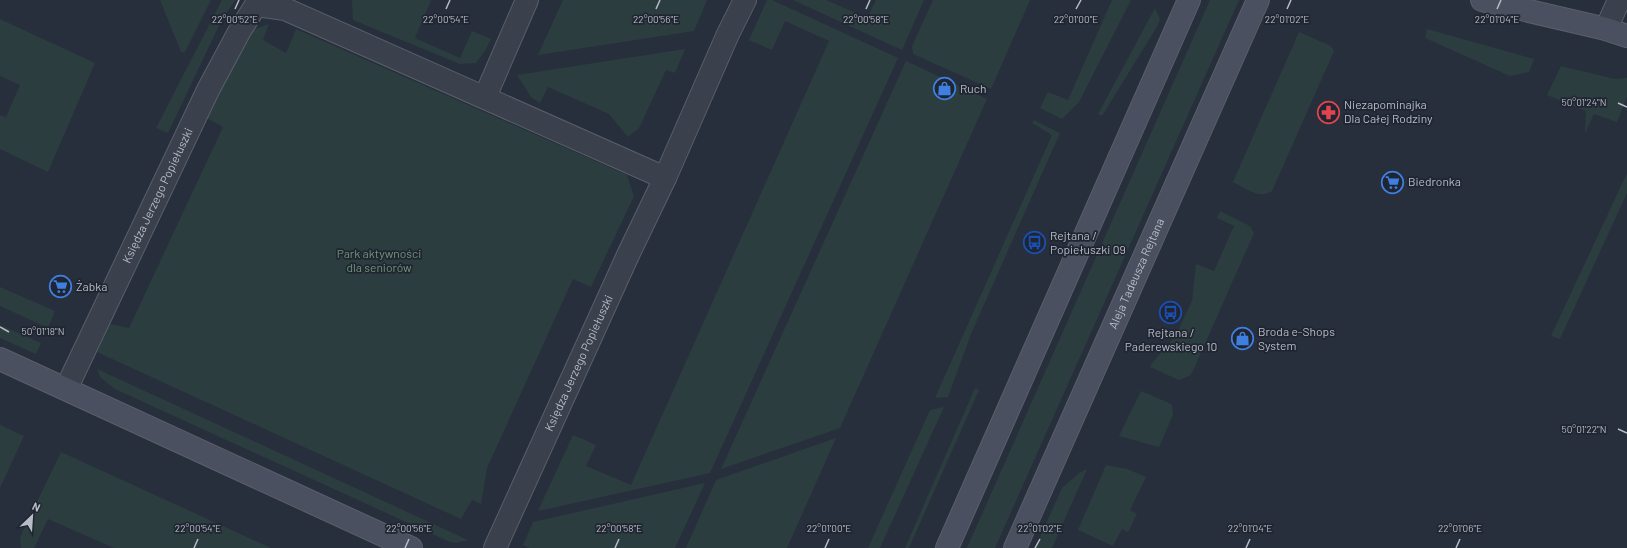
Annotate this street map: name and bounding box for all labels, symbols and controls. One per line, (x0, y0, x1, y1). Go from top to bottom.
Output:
text: 22°00'52"E (212, 13, 258, 25)
text: 22°00'54"E (423, 13, 469, 25)
text: 22°00'56"E (633, 13, 679, 25)
text: 22°00'58"E (843, 13, 889, 25)
text: 22°01'00"E (1054, 13, 1098, 25)
text: 22°01'02"E (1265, 13, 1309, 25)
text: 22°01'04"E (1475, 13, 1519, 25)
shop icon: Ruch (932, 76, 958, 102)
place label: Ruch (960, 81, 986, 95)
text: 50°01'24"N (1562, 96, 1606, 108)
place label: Niezapominajka Dla Całej Rodziny (1344, 97, 1433, 125)
pharmacy icon: Niezapominajka Dla Całej Rodziny (1316, 99, 1342, 125)
street label: Księdza Jerzego Popiełuszki (119, 125, 195, 265)
supermarket icon: Biedronka (1380, 169, 1406, 195)
place label: Biedronka (1408, 174, 1461, 188)
street label: Aleja Tadeusza Rejtana (1105, 216, 1166, 331)
place label: Rejtana / Popiełuszki 09 (1050, 228, 1126, 256)
bus stop icon: Rejtana / Popiełuszki 09 (1022, 230, 1048, 256)
park label: Park aktywności dla seniorów (337, 246, 421, 274)
supermarket icon: Żabka (47, 274, 73, 300)
place label: Żabka (76, 279, 107, 293)
street label: Księdza Jerzego Popiełuszki (541, 292, 615, 433)
bus stop icon: Rejtana / Paderewskiego 10 (1158, 299, 1184, 325)
place label: Broda e-Shops System (1258, 324, 1335, 352)
text: 50°01'18"N (22, 325, 64, 337)
place label: Rejtana / Paderewskiego 10 (1125, 325, 1217, 353)
shop icon: Broda e-Shops System (1229, 326, 1255, 352)
text: 50°01'22"N (1562, 423, 1606, 435)
north arrow (12, 496, 52, 536)
text: N (30, 499, 43, 514)
text: 22°00'54"E (175, 522, 221, 534)
text: 22°00'56"E (386, 522, 432, 534)
text: 22°00'58"E (596, 522, 642, 534)
text: 22°01'00"E (807, 522, 851, 534)
text: 22°01'02"E (1018, 522, 1062, 534)
text: 22°01'04"E (1228, 522, 1272, 534)
text: 22°01'06"E (1438, 522, 1482, 534)

